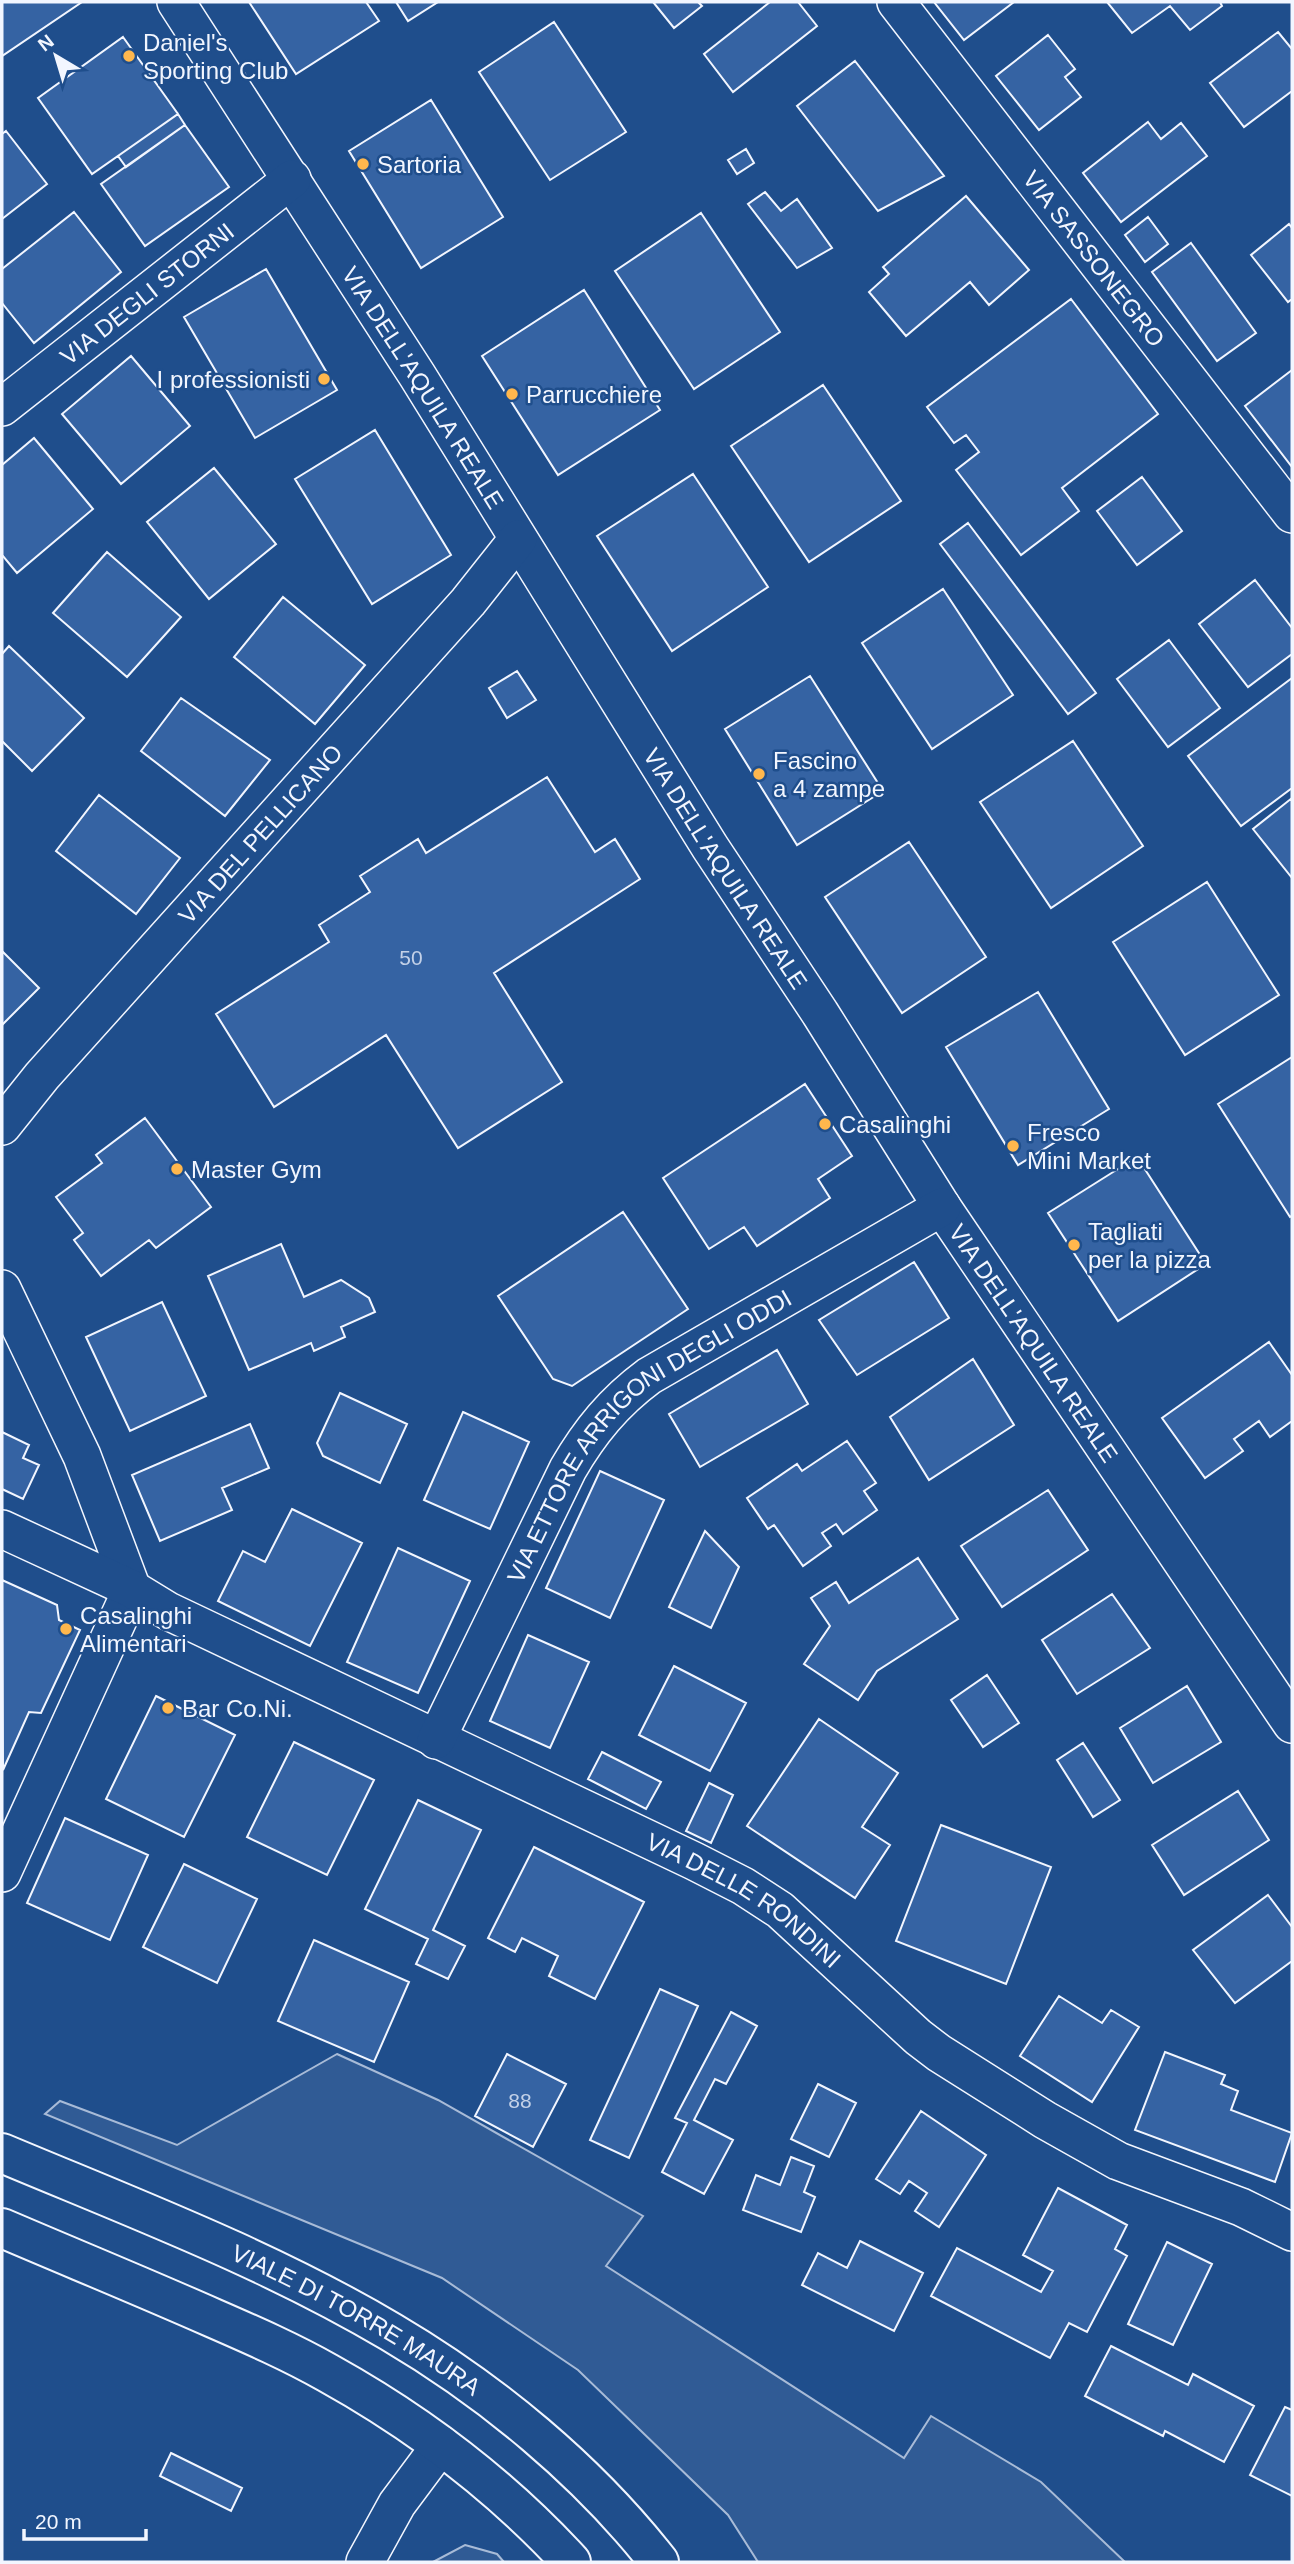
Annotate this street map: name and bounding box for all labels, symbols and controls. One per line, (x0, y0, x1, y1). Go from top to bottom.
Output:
north arrow (21, 21, 91, 91)
place label: Daniel's Sporting Club (143, 29, 288, 84)
text: N (34, 30, 58, 55)
marker: Daniel's Sporting Club (121, 48, 137, 64)
place label: Sartoria (377, 151, 462, 178)
marker: Sartoria (355, 156, 371, 172)
street label: VIA SASSONEGRO (1018, 165, 1171, 352)
street label: VIA DEGLI STORNI (55, 217, 239, 370)
street label: VIA DELL'AQUILA REALE (337, 261, 510, 513)
place label: I professionisti (157, 366, 310, 393)
marker: I professionisti (316, 371, 332, 387)
place label: Parrucchiere (526, 381, 662, 408)
marker: Parrucchiere (504, 386, 520, 402)
street label: VIA DEL PELLICANO (173, 739, 347, 929)
street label: VIA DELL'AQUILA REALE (638, 743, 813, 994)
place label: Fascino a 4 zampe (773, 747, 885, 802)
marker: Fascino a 4 zampe (751, 766, 767, 782)
house number: 50 (399, 946, 423, 969)
place label: Casalinghi (839, 1111, 951, 1138)
marker: Casalinghi (817, 1116, 833, 1132)
place label: Fresco Mini Market (1027, 1119, 1151, 1174)
marker: Fresco Mini Market (1005, 1138, 1021, 1154)
place label: Master Gym (191, 1156, 322, 1183)
marker: Master Gym (169, 1161, 185, 1177)
place label: Tagliati per la pizza (1088, 1218, 1211, 1273)
street label: VIA DELL'AQUILA REALE (944, 1219, 1124, 1467)
marker: Tagliati per la pizza (1066, 1237, 1082, 1253)
street label: VIA ETTORE ARRIGONI DEGLI ODDI (501, 1284, 796, 1587)
place label: Casalinghi Alimentari (80, 1602, 192, 1657)
marker: Casalinghi Alimentari (58, 1621, 74, 1637)
place label: Bar Co.Ni. (182, 1695, 293, 1722)
marker: Bar Co.Ni. (160, 1700, 176, 1716)
street label: VIA DELLE RONDINI (642, 1827, 847, 1973)
house number: 88 (508, 2089, 532, 2112)
street label: VIALE DI TORRE MAURA (228, 2239, 486, 2400)
scale bar (24, 2498, 147, 2542)
text: 20 m (35, 2510, 82, 2533)

